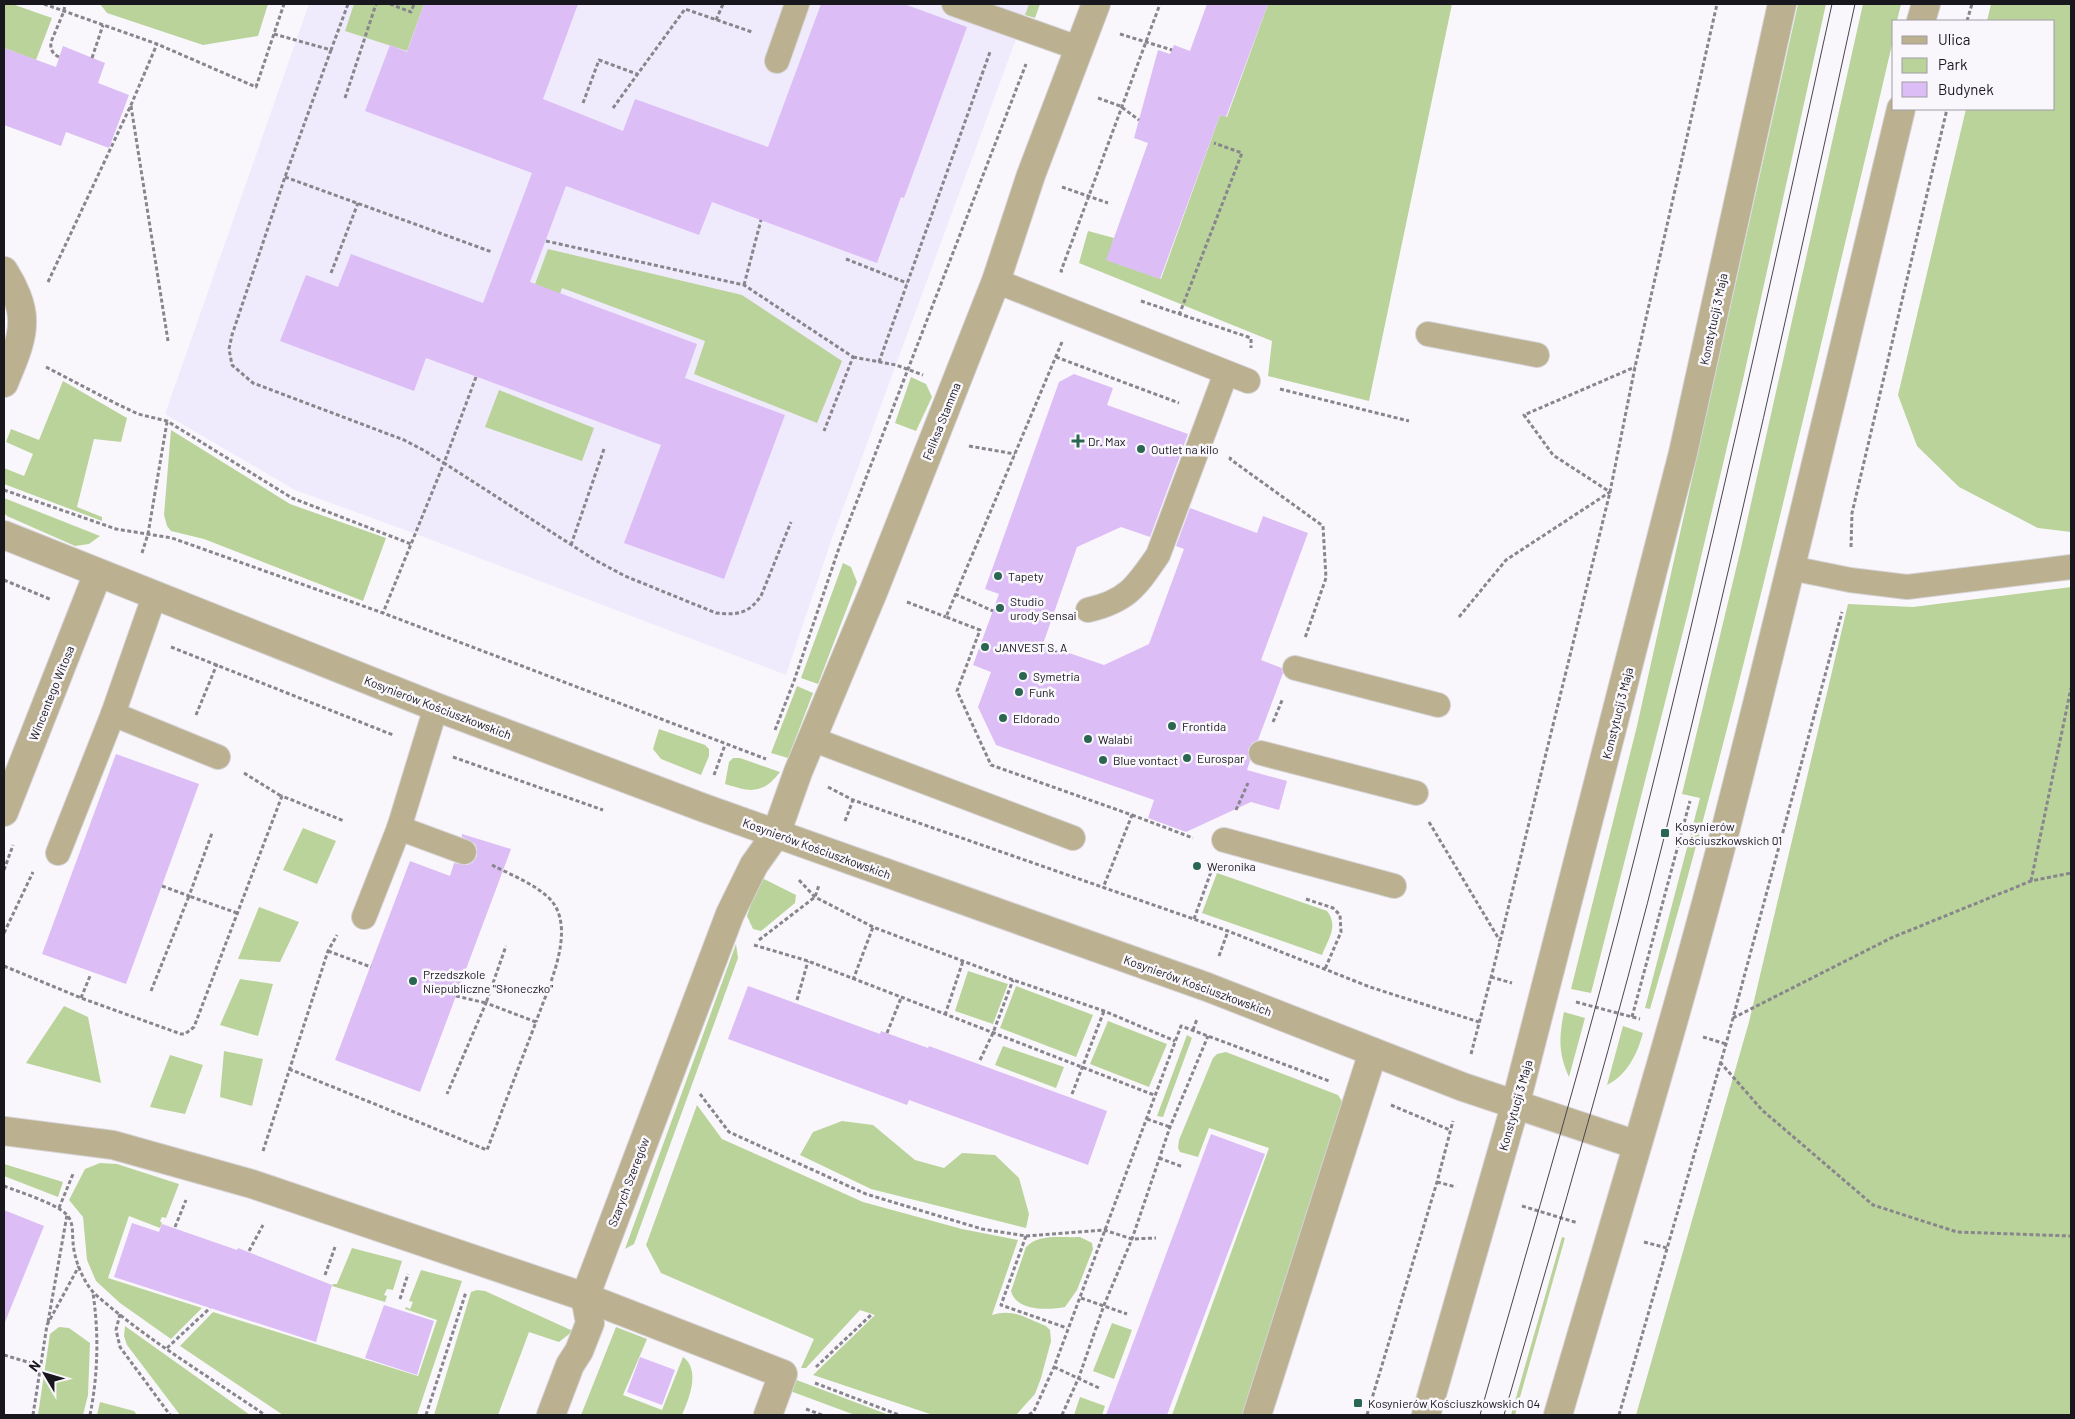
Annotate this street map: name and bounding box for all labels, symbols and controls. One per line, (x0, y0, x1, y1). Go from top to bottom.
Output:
legend (1892, 20, 2055, 110)
text: Ulica (1938, 30, 1970, 48)
text: Park (1938, 55, 1968, 73)
text: Budynek (1938, 80, 1994, 98)
street label: Konstytucji 3 Maja (1696, 272, 1730, 366)
street label: Feliksa Stamma (919, 380, 963, 462)
place label: Dr. Max (1088, 434, 1126, 448)
marker: Dr. Max (1072, 435, 1084, 447)
place label: Outlet na kilo (1151, 442, 1218, 456)
marker: Outlet na kilo (1135, 443, 1147, 455)
place label: Tapety (1008, 569, 1044, 583)
marker: Tapety (992, 570, 1004, 582)
place label: Studio urody Sensai (1010, 594, 1077, 622)
marker: Studio urody Sensai (994, 602, 1006, 614)
place label: JANVEST S. A (995, 640, 1067, 654)
marker: JANVEST S. A (979, 641, 991, 653)
street label: Wincentego Witosa (26, 643, 76, 743)
street label: Konstytucji 3 Maja (1599, 666, 1635, 760)
place label: Symetria (1033, 669, 1080, 683)
marker: Symetria (1017, 670, 1029, 682)
street label: Kosynierów Kościuszkowskich (362, 672, 514, 742)
place label: Funk (1029, 685, 1055, 699)
marker: Funk (1013, 686, 1025, 698)
place label: Eldorado (1013, 711, 1060, 725)
marker: Eldorado (997, 712, 1009, 724)
place label: Frontida (1182, 719, 1226, 733)
marker: Frontida (1166, 720, 1178, 732)
place label: Walabi (1098, 732, 1133, 746)
marker: Walabi (1082, 733, 1094, 745)
place label: Eurospar (1197, 751, 1245, 765)
marker: Eurospar (1181, 752, 1193, 764)
place label: Blue vontact (1113, 753, 1178, 767)
marker: Blue vontact (1097, 754, 1109, 766)
street label: Kosynierów Kościuszkowskich (741, 815, 893, 881)
place label: Kosynierów Kościuszkowskich 01 (1675, 819, 1782, 847)
marker: Kosynierów Kościuszkowskich 01 (1659, 827, 1671, 839)
place label: Weronika (1207, 859, 1256, 873)
marker: Weronika (1191, 860, 1203, 872)
street label: Kosynierów Kościuszkowskich (1122, 952, 1274, 1018)
place label: Przedszkole Niepubliczne "Słoneczko" (423, 967, 553, 995)
marker: Przedszkole Niepubliczne "Słoneczko" (407, 975, 419, 987)
street label: Konstytucji 3 Maja (1495, 1058, 1535, 1152)
street label: Szarych Szeregów (605, 1135, 652, 1229)
north arrow (20, 1349, 70, 1399)
text: N (25, 1357, 44, 1375)
place label: Kosynierów Kościuszkowskich 04 (1368, 1396, 1540, 1410)
marker: Kosynierów Kościuszkowskich 04 (1352, 1397, 1364, 1409)

